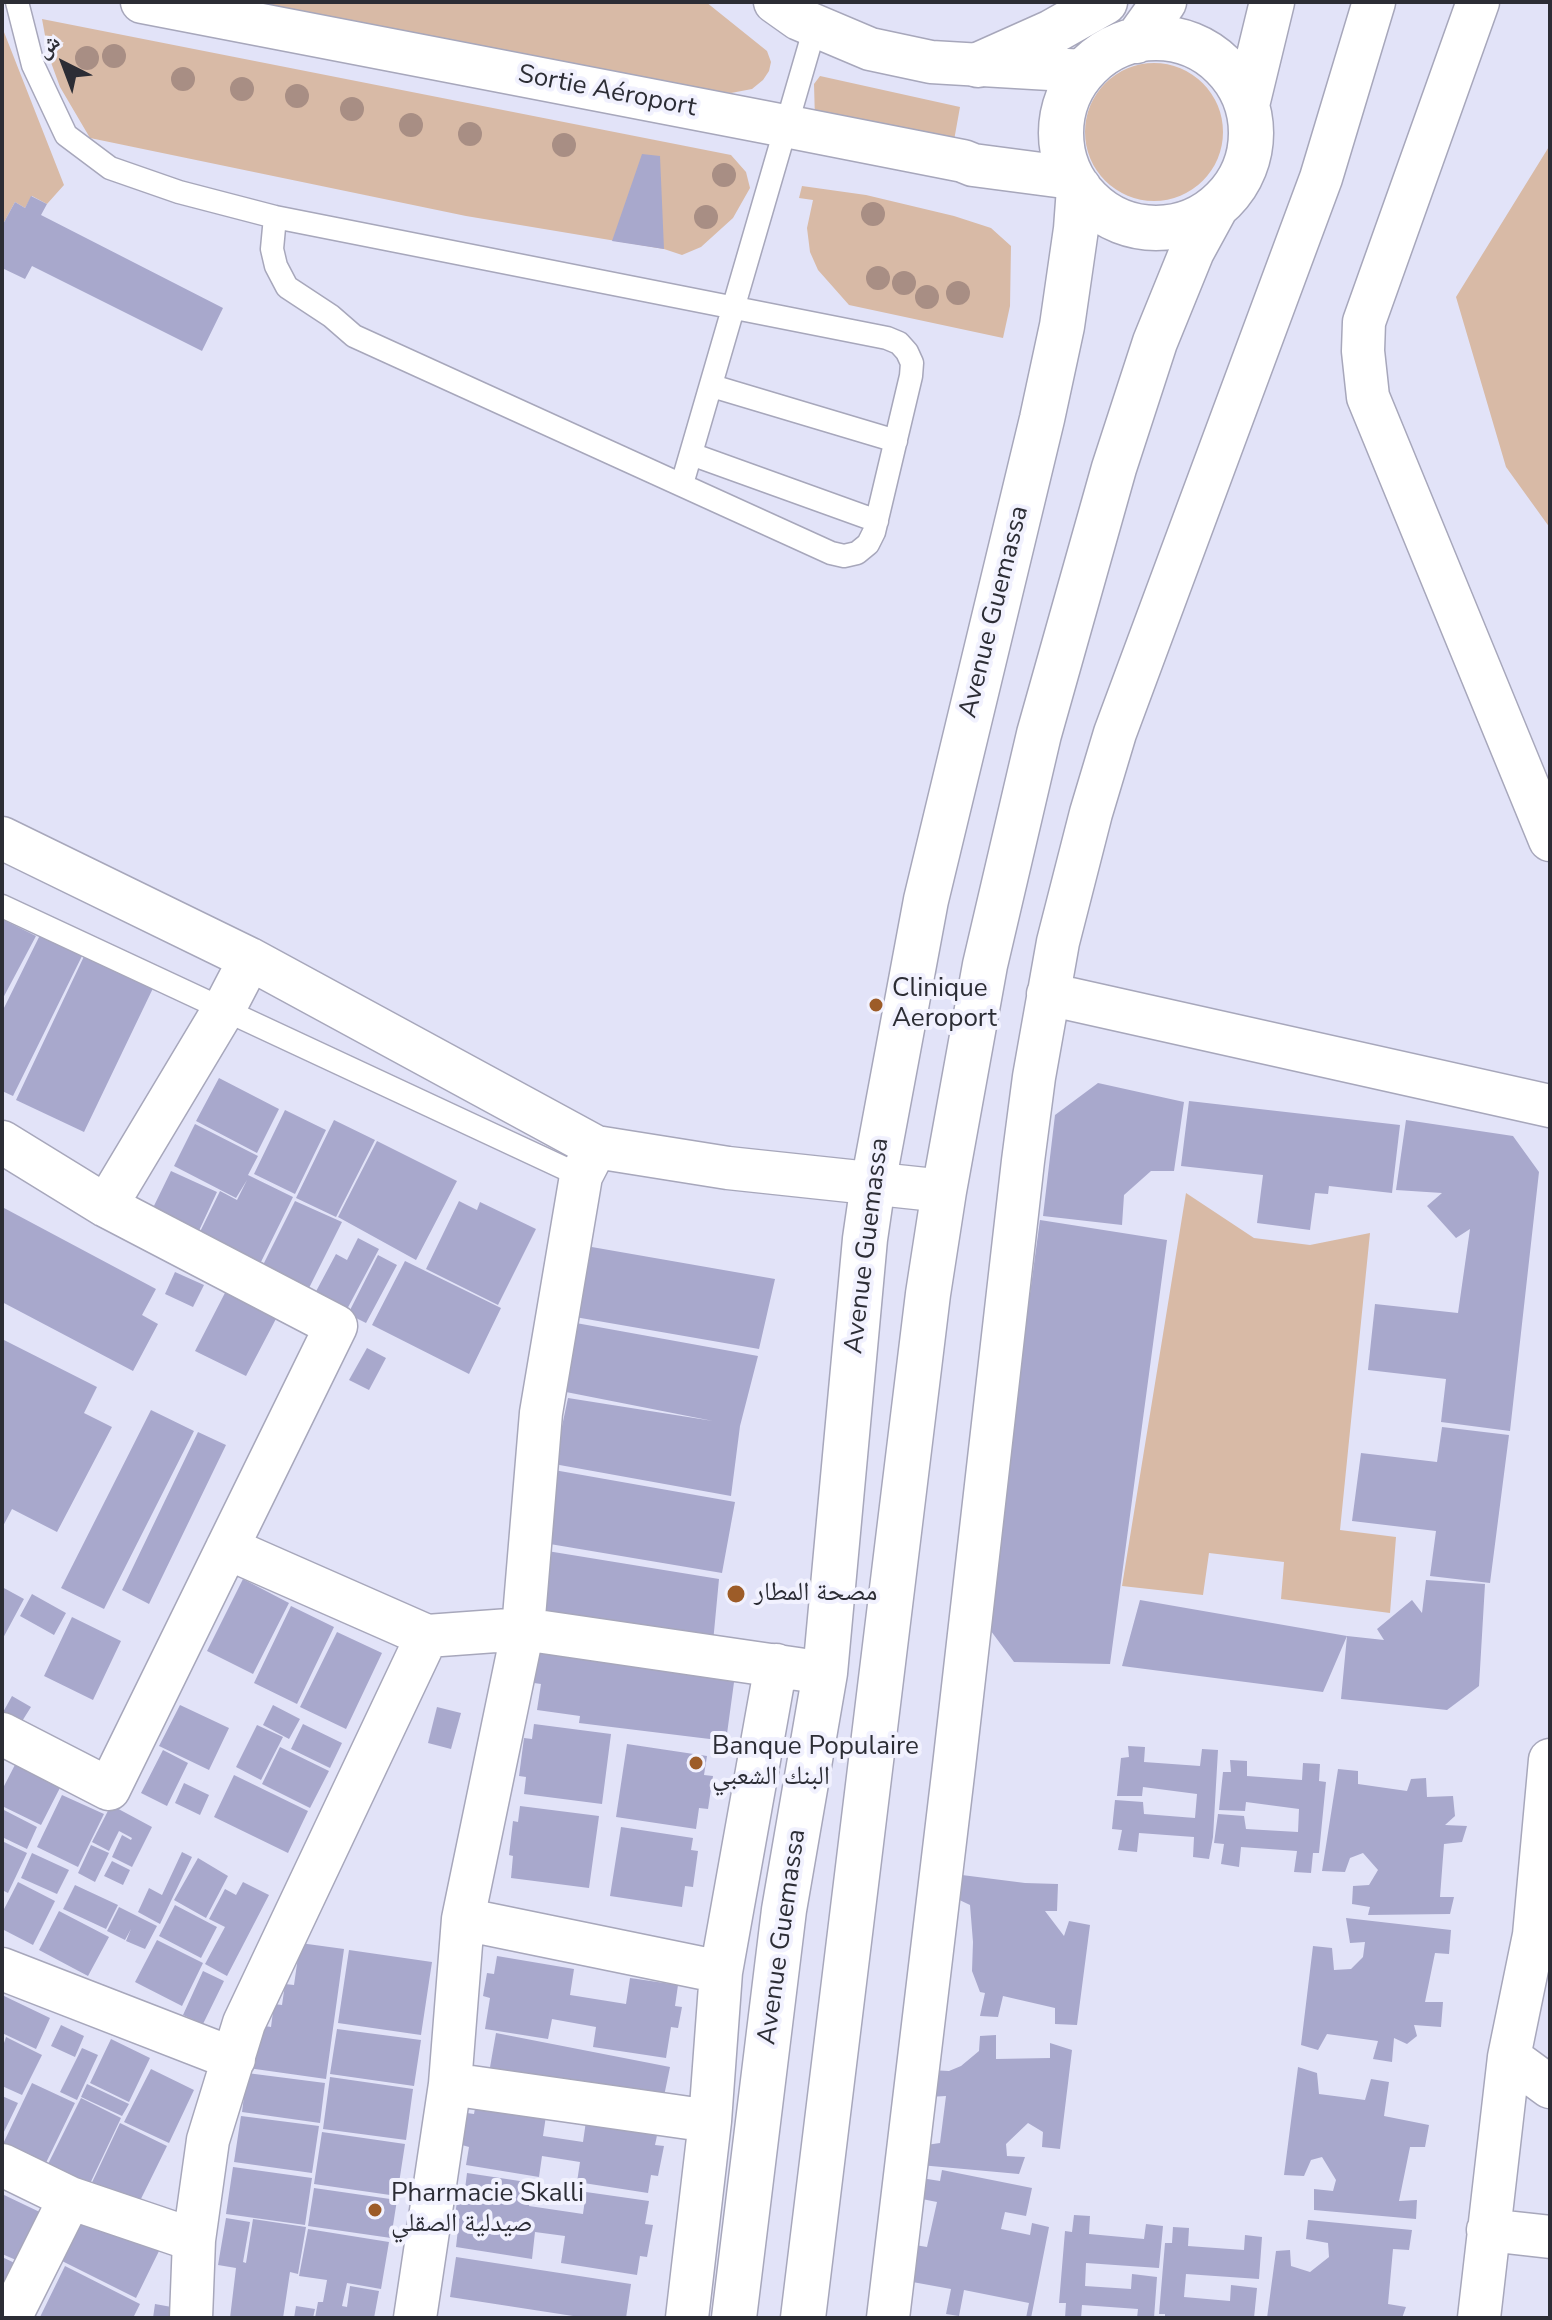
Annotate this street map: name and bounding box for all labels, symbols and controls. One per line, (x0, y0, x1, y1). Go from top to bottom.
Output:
north arrow (24, 24, 104, 104)
text: ش (29, 27, 67, 65)
street label: Sortie Aéroport (515, 59, 699, 125)
street label: Avenue Guemassa (954, 503, 1036, 721)
place label: Clinique Aeroport (892, 974, 997, 1036)
marker: Clinique Aeroport (867, 996, 885, 1014)
street label: Avenue Guemassa (839, 1136, 897, 1356)
place label: مصحة المطار (754, 1578, 877, 1610)
marker: مصحة المطار (725, 1583, 747, 1605)
place label: Banque Populaire البنك الشعبي (712, 1732, 919, 1794)
marker: Banque Populaire البنك الشعبي (687, 1754, 705, 1772)
street label: Avenue Guemassa (752, 1827, 814, 2047)
place label: Pharmacie Skalli صيدلية الصقلي (391, 2179, 584, 2240)
marker: Pharmacie Skalli صيدلية الصقلي (366, 2201, 384, 2219)

